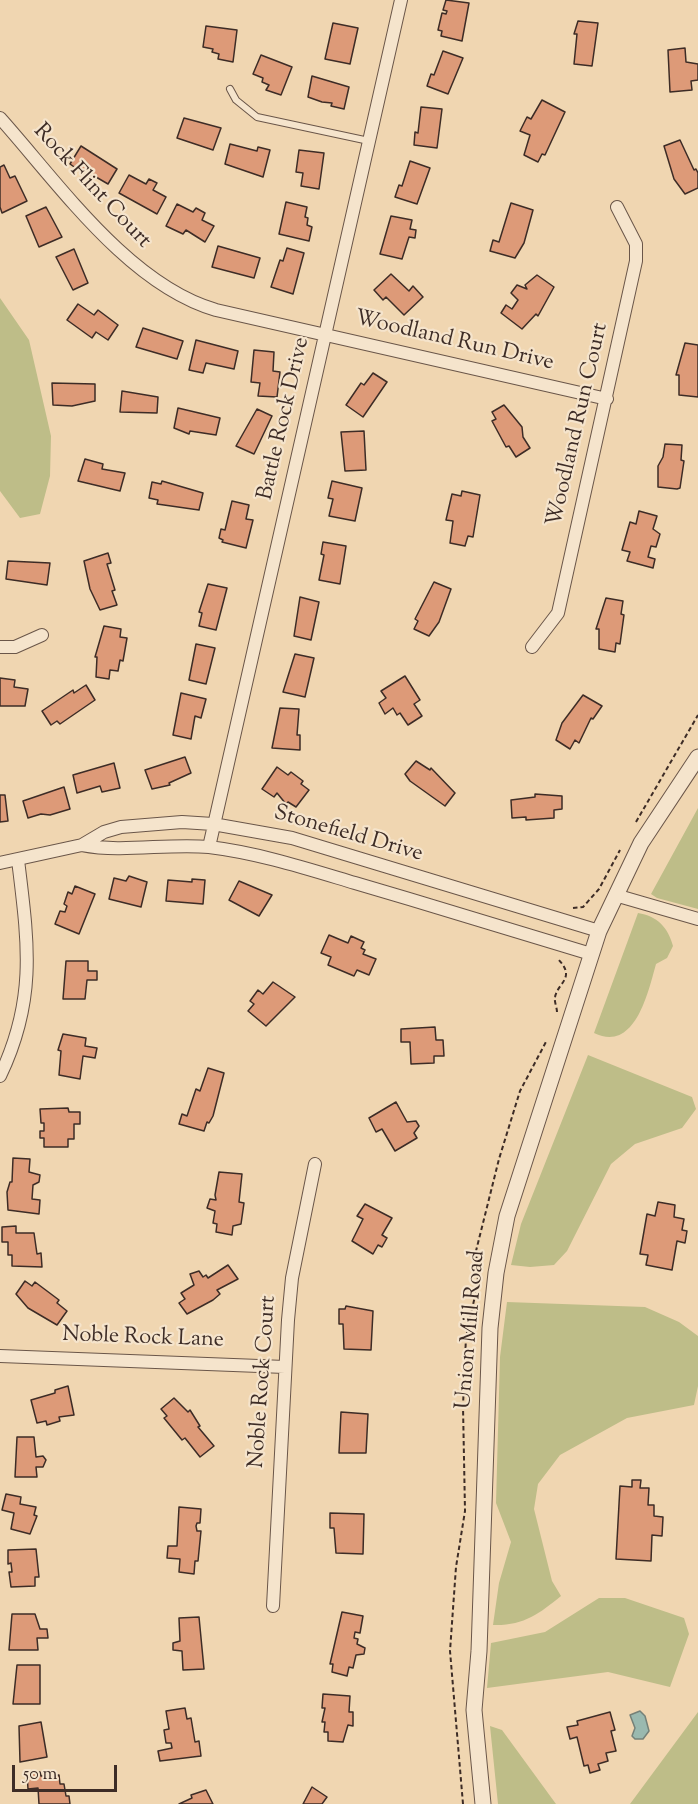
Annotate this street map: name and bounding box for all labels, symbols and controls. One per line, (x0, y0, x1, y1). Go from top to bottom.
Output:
street label: Rock Flint Court (26, 119, 156, 255)
street label: Woodland Run Drive (352, 306, 556, 378)
street label: Woodland Run Court (543, 321, 615, 529)
street label: Battle Rock Drive (253, 335, 317, 503)
street label: Stonefield Drive (270, 801, 426, 869)
street label: Union Mill Road (452, 1249, 492, 1411)
street label: Noble Rock Court (245, 1295, 283, 1469)
street label: Noble Rock Lane (62, 1323, 224, 1355)
scale bar (15, 1753, 120, 1791)
text: 50 m (23, 1762, 57, 1788)

